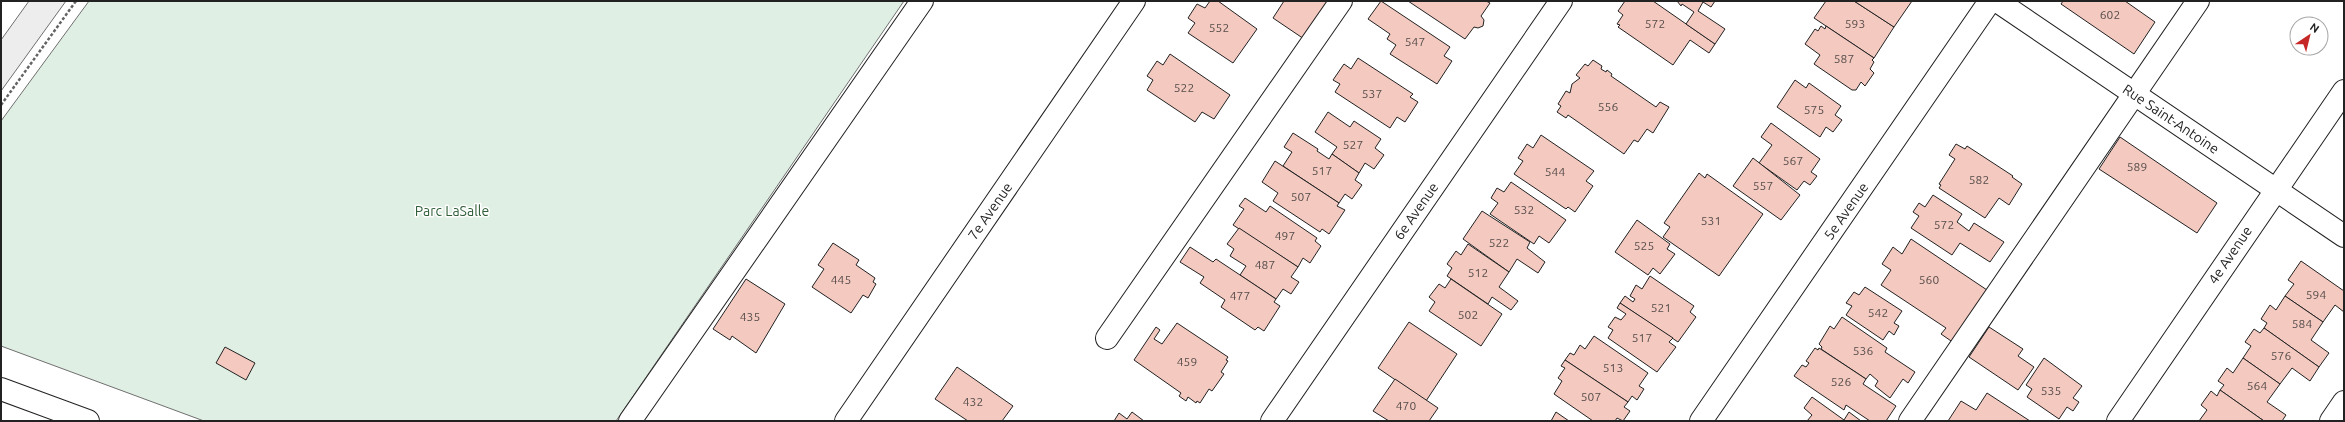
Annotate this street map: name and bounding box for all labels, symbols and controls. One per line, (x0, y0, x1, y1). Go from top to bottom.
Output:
house number: 602 (2100, 8, 2120, 21)
north arrow (2289, 16, 2329, 56)
house number: 572 (1645, 17, 1665, 30)
house number: 593 (1845, 17, 1865, 30)
house number: 552 (1209, 21, 1229, 34)
text: N (2308, 21, 2322, 35)
house number: 547 (1405, 35, 1425, 48)
house number: 587 (1834, 52, 1854, 65)
house number: 522 (1174, 81, 1194, 94)
street label: Rue Saint-Antoine (2120, 81, 2222, 157)
house number: 537 (1362, 87, 1382, 100)
house number: 556 (1598, 100, 1618, 113)
house number: 575 (1804, 103, 1824, 116)
house number: 527 (1343, 138, 1363, 151)
house number: 567 (1783, 154, 1803, 167)
house number: 589 (2127, 160, 2147, 173)
house number: 517 (1312, 164, 1332, 177)
house number: 544 (1545, 165, 1565, 178)
house number: 582 (1969, 173, 1989, 186)
street label: 7e Avenue (965, 179, 1015, 243)
street label: 6e Avenue (1391, 179, 1441, 243)
house number: 557 (1753, 179, 1773, 192)
street label: 5e Avenue (1821, 179, 1871, 243)
house number: 507 (1291, 190, 1311, 203)
park label: Parc LaSalle (415, 203, 489, 219)
house number: 532 (1514, 203, 1534, 216)
house number: 531 (1701, 214, 1721, 227)
house number: 572 (1934, 218, 1954, 231)
street label: 4e Avenue (2205, 223, 2255, 287)
house number: 497 (1275, 229, 1295, 242)
house number: 522 (1489, 236, 1509, 249)
house number: 525 (1634, 239, 1654, 252)
house number: 487 (1255, 258, 1275, 271)
house number: 512 (1468, 266, 1488, 279)
house number: 445 (831, 273, 851, 286)
house number: 560 (1919, 273, 1939, 286)
house number: 594 (2306, 288, 2326, 301)
house number: 477 (1230, 289, 1250, 302)
house number: 521 (1651, 301, 1671, 314)
house number: 542 (1868, 306, 1888, 319)
house number: 502 (1458, 308, 1478, 321)
house number: 435 (740, 310, 760, 323)
house number: 584 (2292, 317, 2312, 330)
house number: 517 (1632, 331, 1652, 344)
house number: 536 (1853, 344, 1873, 357)
house number: 576 (2271, 349, 2291, 362)
house number: 459 (1177, 355, 1197, 368)
house number: 513 (1603, 361, 1623, 374)
house number: 526 (1831, 375, 1851, 388)
house number: 564 (2247, 379, 2267, 392)
house number: 535 (2041, 384, 2061, 397)
house number: 507 (1581, 390, 1601, 403)
house number: 432 (963, 395, 983, 408)
house number: 470 (1396, 399, 1416, 412)

